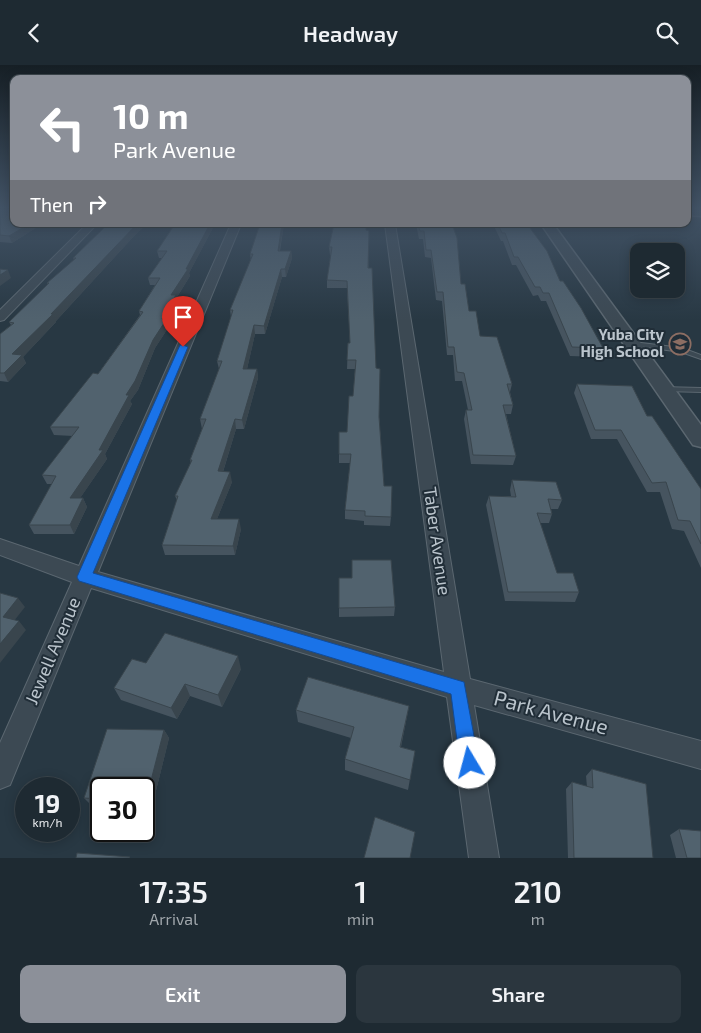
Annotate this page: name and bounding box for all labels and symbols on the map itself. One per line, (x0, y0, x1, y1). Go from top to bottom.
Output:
pin (162, 296, 204, 347)
place label: Yuba City High School (580, 325, 665, 360)
school or university icon: Yuba City High School (668, 332, 692, 356)
street label: Taber Avenue (419, 485, 456, 597)
street label: Jewell Avenue (20, 594, 85, 708)
street label: Park Avenue (492, 684, 611, 739)
position arrow (443, 736, 495, 788)
speed limit sign: 30 (90, 777, 155, 842)

